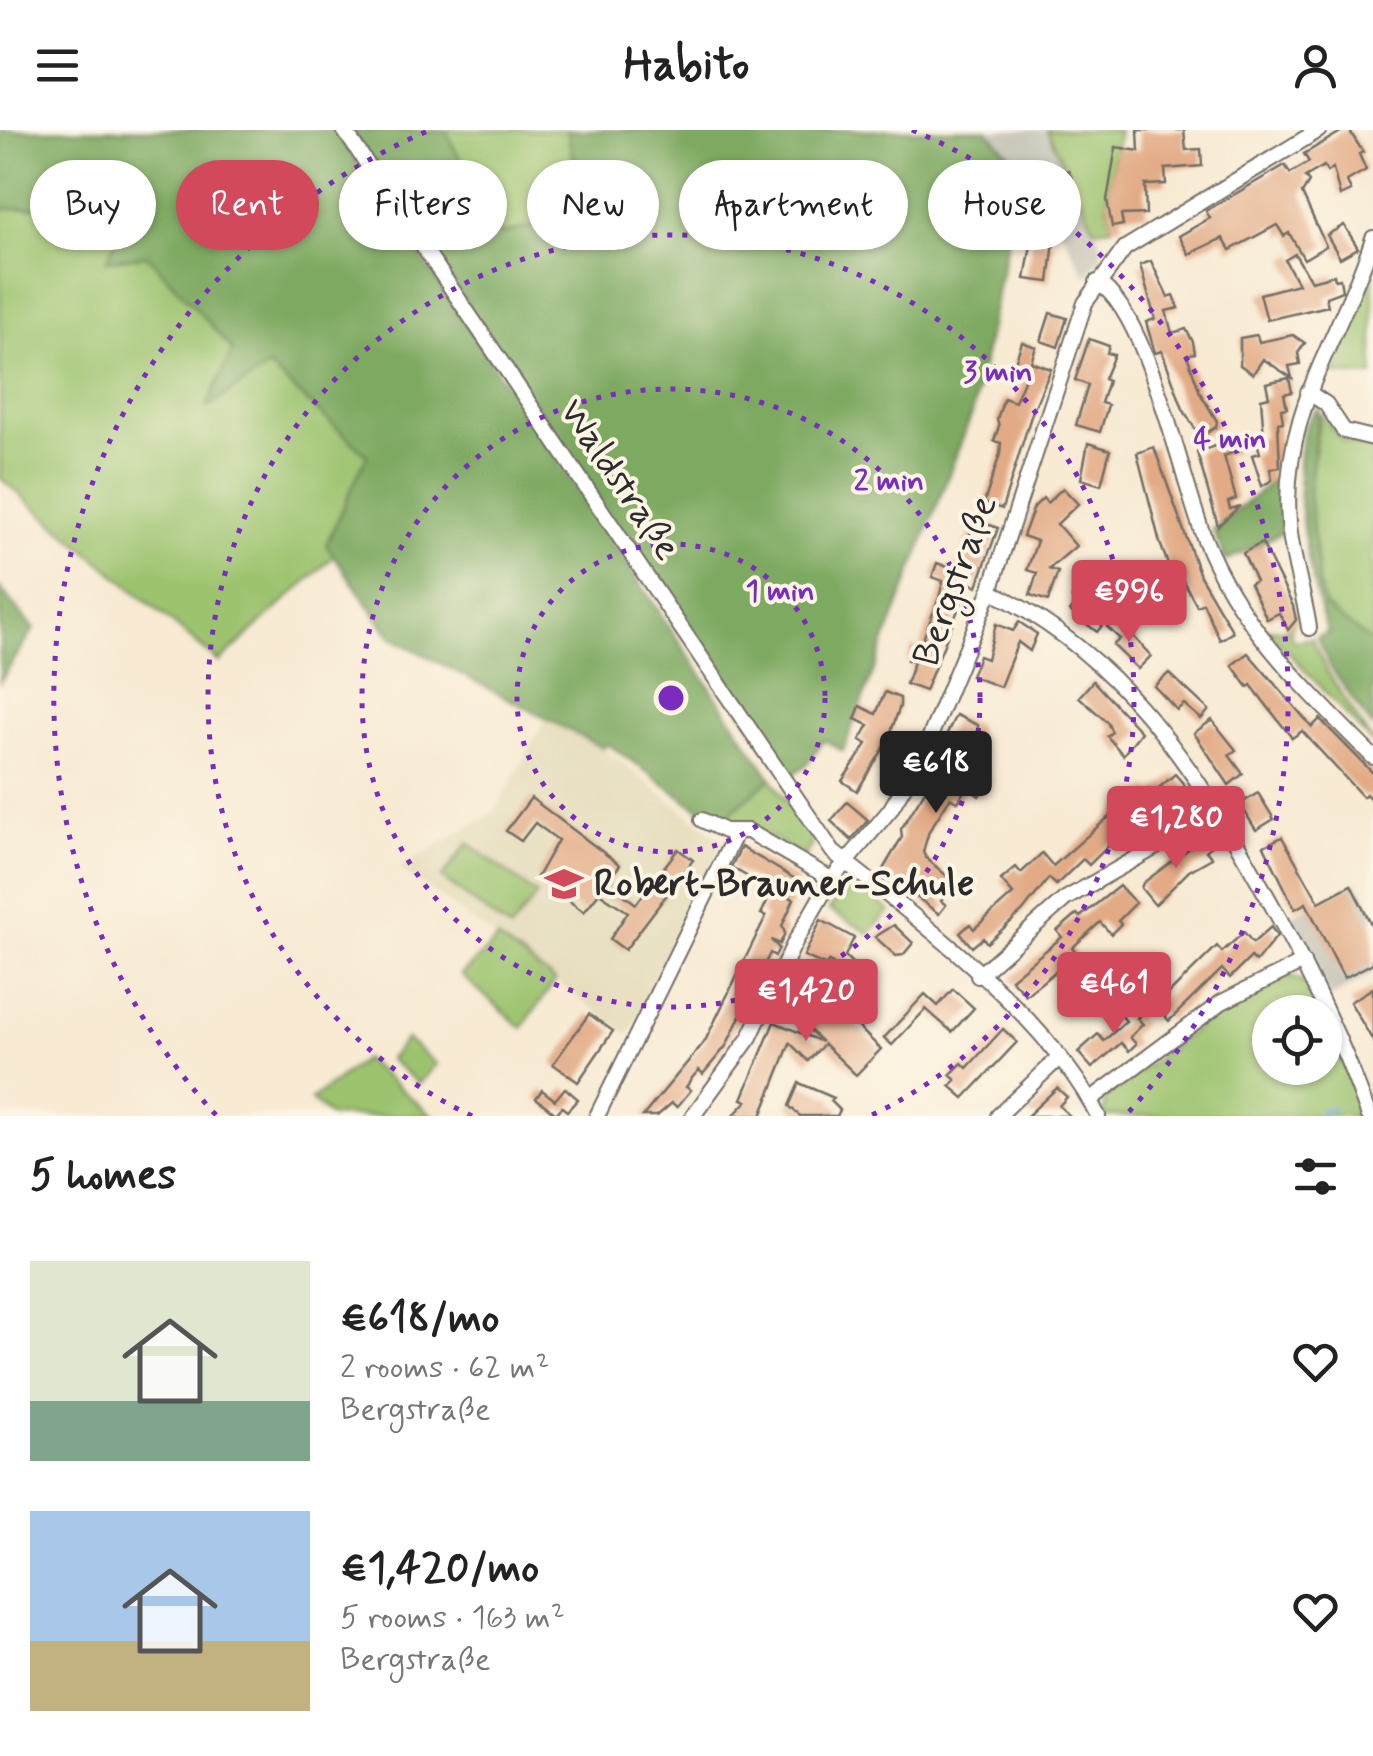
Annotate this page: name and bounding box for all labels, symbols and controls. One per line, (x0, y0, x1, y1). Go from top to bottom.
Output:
text: Habito (624, 36, 749, 95)
icon: menu (30, 38, 85, 93)
icon: person (1288, 38, 1343, 93)
chip: Buy (30, 160, 156, 250)
chip: Rent (176, 160, 319, 250)
chip: Filters (339, 160, 507, 250)
chip: New (527, 160, 659, 250)
chip: Apartment (679, 160, 908, 250)
chip: House (928, 160, 1081, 250)
text: 3 min (963, 353, 1033, 392)
street label: Waldstraße (547, 390, 691, 570)
text: 4 min (1193, 420, 1267, 459)
text: 2 min (854, 462, 924, 501)
street label: Bergstraße (902, 489, 1013, 675)
pin: €996 (1070, 560, 1188, 645)
text: €996 (1094, 571, 1164, 613)
text: 1 min (745, 572, 815, 611)
centre of rings (653, 680, 689, 716)
pin: €618 (877, 731, 995, 816)
text: €618 (902, 742, 970, 784)
pin: €1,280 (1095, 786, 1257, 871)
text: €1,280 (1129, 797, 1223, 839)
place label: Robert-Brauner-Schule (594, 860, 974, 909)
school or university icon: Robert-Brauner-Schule (543, 863, 585, 905)
pin: €461 (1055, 952, 1173, 1037)
pin: €1,420 (725, 959, 887, 1044)
text: €461 (1079, 963, 1149, 1005)
text: €1,420 (757, 970, 855, 1012)
map controls (1252, 995, 1342, 1085)
button: locate (1252, 995, 1342, 1085)
text: 5 homes (30, 1149, 176, 1204)
icon: filters (1288, 1149, 1343, 1204)
text: €618/mo (340, 1292, 500, 1347)
icon: home (110, 1301, 230, 1421)
icon: heart (1288, 1334, 1343, 1389)
text: 2 rooms · 62 m² (340, 1347, 549, 1389)
text: Bergstraße (340, 1389, 490, 1431)
text: €1,420/mo (340, 1542, 539, 1597)
icon: home (110, 1551, 230, 1671)
icon: heart (1288, 1584, 1343, 1639)
text: 5 rooms · 163 m² (340, 1597, 565, 1639)
text: Bergstraße (340, 1639, 490, 1681)

